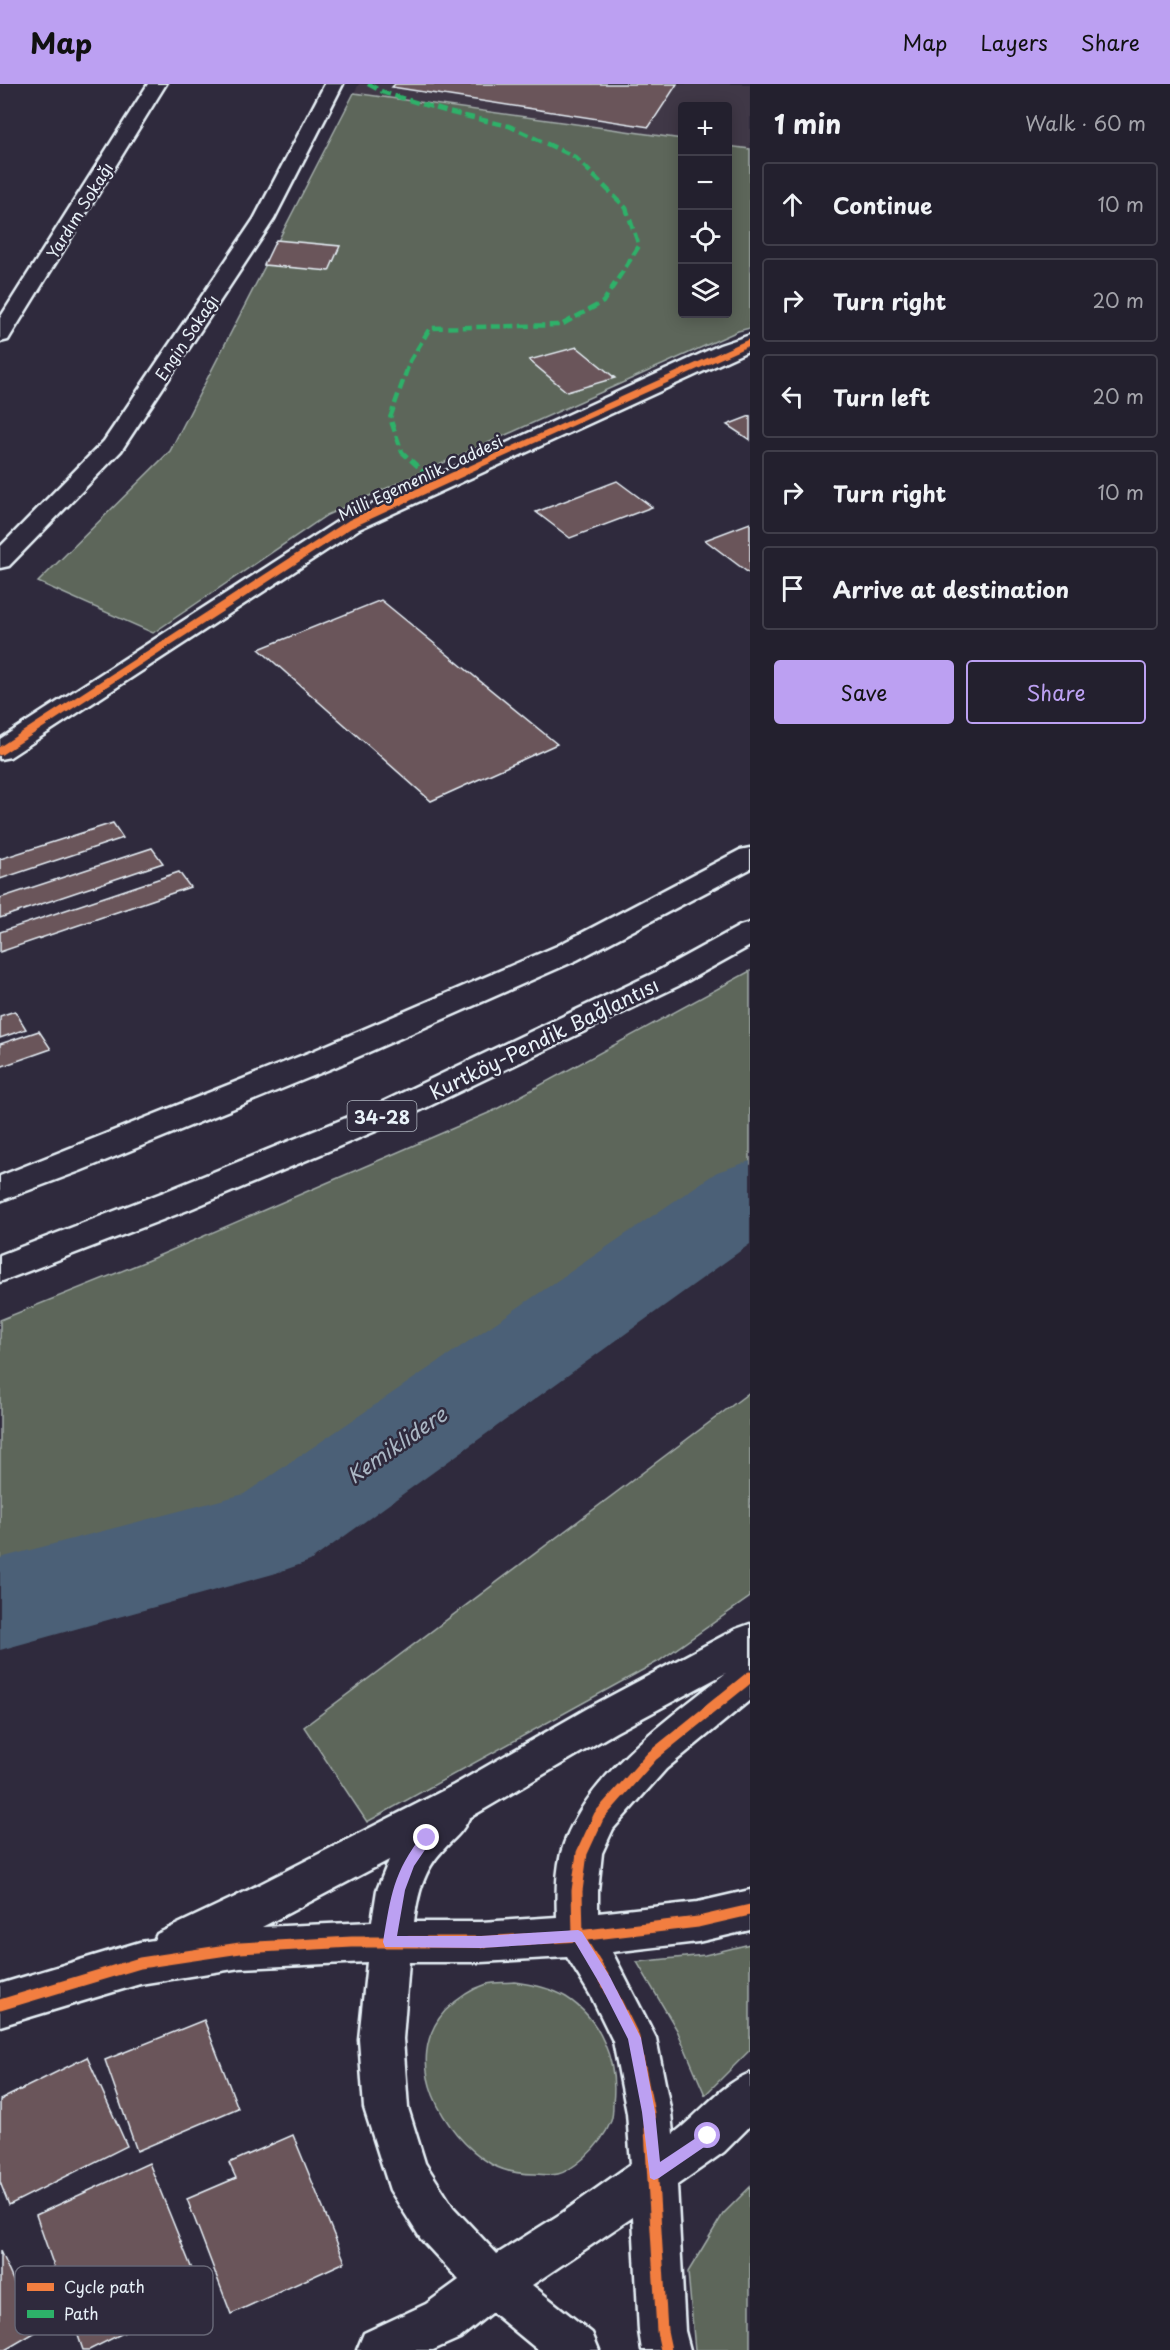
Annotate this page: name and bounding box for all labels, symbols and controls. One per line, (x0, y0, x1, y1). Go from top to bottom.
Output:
text: Map (30, 21, 92, 64)
text: Map (903, 26, 947, 58)
text: Layers (980, 26, 1048, 58)
text: Share (1081, 26, 1140, 58)
map controls (678, 102, 732, 318)
button: + (678, 102, 732, 156)
text: 1 min (774, 104, 841, 143)
text: Walk · 60 m (1025, 108, 1146, 138)
button: − (678, 156, 732, 210)
street label: Yardım Sokağı (40, 157, 118, 263)
icon: ahead (776, 188, 809, 221)
text: Continue (833, 188, 932, 221)
text: 10 m (1097, 189, 1144, 219)
button: locate (678, 210, 732, 264)
button: layers (678, 264, 732, 318)
icon: right (776, 284, 809, 317)
text: Turn right (833, 284, 946, 317)
text: 20 m (1092, 285, 1144, 315)
street label: Engin Sokağı (148, 289, 224, 385)
icon: left (776, 380, 809, 413)
text: Turn left (833, 380, 930, 413)
text: 20 m (1092, 381, 1144, 411)
street label: Milli Egemenlik Caddesi (334, 428, 506, 526)
icon: right (776, 476, 809, 509)
text: Turn right (833, 476, 946, 509)
text: 10 m (1097, 477, 1144, 507)
icon: arrive (776, 572, 809, 605)
text: Arrive at destination (833, 572, 1069, 605)
button: Save (774, 660, 954, 724)
button: Share (966, 660, 1146, 724)
street label: Kurtköy-Pendik Bağlantısı (424, 969, 664, 1107)
road number: 34-28 (348, 1101, 416, 1131)
water label: Kemiklidere (339, 1397, 454, 1490)
route end (413, 1824, 439, 1850)
route start (694, 2122, 720, 2148)
legend (15, 2266, 213, 2335)
text: Cycle path (64, 2274, 145, 2298)
text: Path (64, 2301, 99, 2325)

